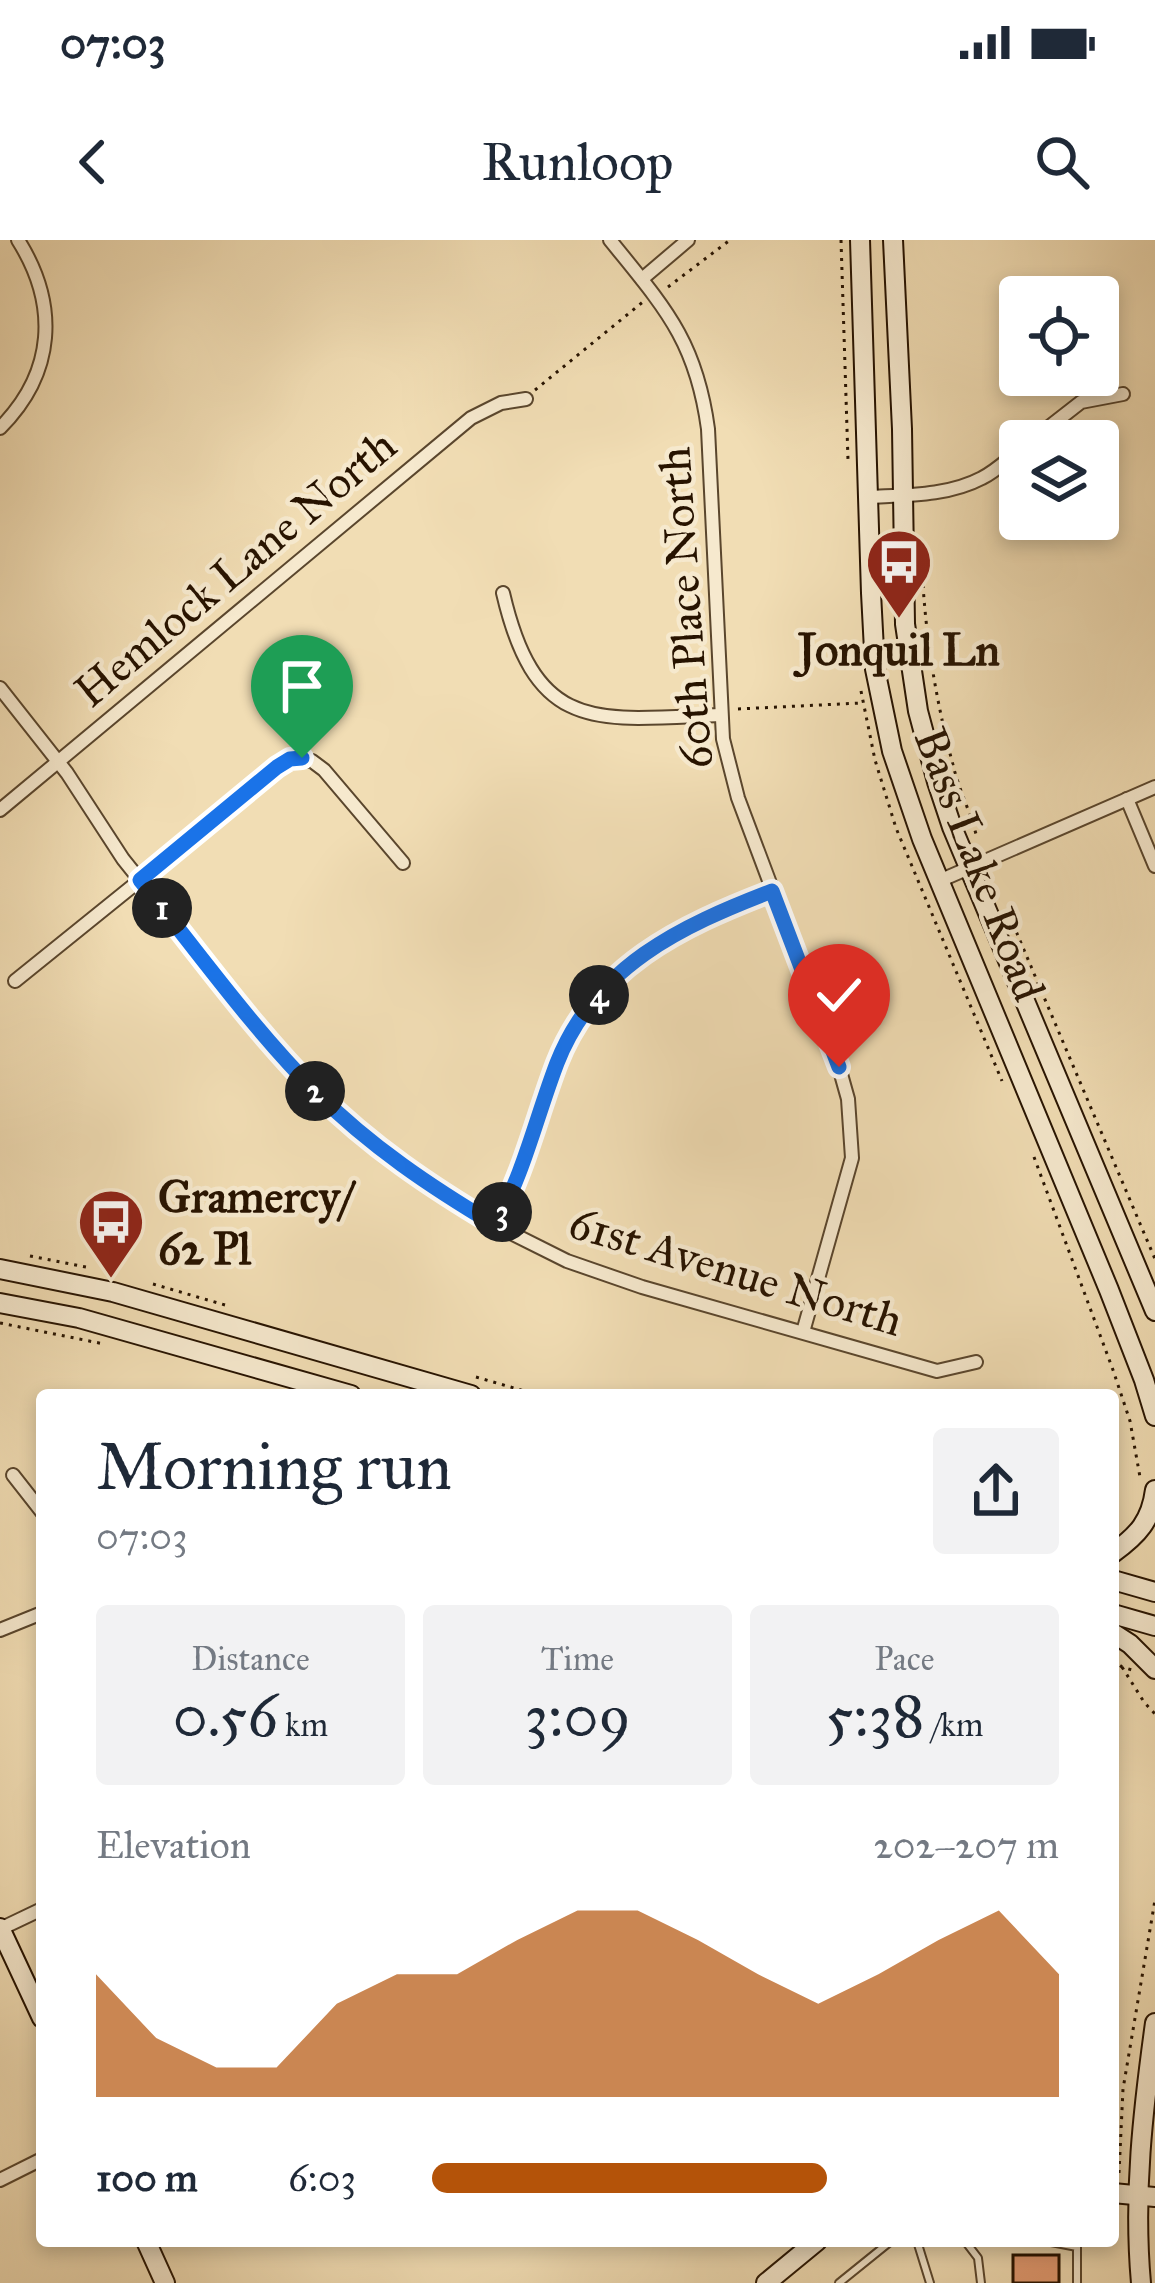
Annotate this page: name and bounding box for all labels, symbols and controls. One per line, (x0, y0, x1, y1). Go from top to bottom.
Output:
text: 07:03 (60, 15, 166, 70)
icon: back (60, 129, 126, 195)
text: Runloop (481, 129, 674, 195)
icon: search (1029, 129, 1095, 195)
map controls (999, 276, 1119, 540)
button: locate (999, 276, 1119, 396)
street label: Hemlock Lane North (63, 418, 407, 718)
button: layers (999, 420, 1119, 540)
street label: 60th Place North (646, 445, 724, 771)
bus stop icon: Jonquil Ln (864, 527, 934, 621)
place label: Jonquil Ln (793, 622, 1000, 678)
pin (251, 635, 353, 758)
icon: arrive (269, 653, 335, 719)
street label: Bass Lake Road (903, 720, 1057, 1009)
pin: 1 (132, 878, 192, 938)
text: 1 (155, 888, 169, 928)
pin (788, 944, 890, 1067)
icon: check (806, 962, 872, 1028)
pin: 4 (569, 965, 629, 1025)
text: 4 (590, 975, 608, 1015)
pin: 2 (285, 1061, 345, 1121)
text: 2 (307, 1071, 323, 1111)
place label: Gramercy/ 62 Pl (158, 1169, 357, 1276)
pin: 3 (472, 1182, 532, 1242)
bus stop icon: Gramercy/ 62 Pl (76, 1187, 146, 1281)
text: 3 (495, 1192, 509, 1232)
street label: 61st Avenue North (563, 1194, 909, 1348)
text: Morning run (96, 1426, 452, 1507)
button: share (933, 1428, 1059, 1554)
text: 07:03 (96, 1512, 188, 1560)
text: Distance (191, 1639, 310, 1679)
text: Time (541, 1639, 614, 1679)
text: Pace (875, 1639, 934, 1679)
text: 0.56 (173, 1679, 278, 1752)
text: 3:09 (524, 1679, 631, 1752)
text: 5:38 (826, 1679, 924, 1752)
text: km (278, 1705, 328, 1745)
text: /km (924, 1705, 983, 1745)
text: Elevation (96, 1821, 251, 1869)
text: 202–207 m (874, 1821, 1059, 1869)
text: 100 m (96, 2154, 198, 2202)
text: 6:03 (288, 2154, 356, 2202)

